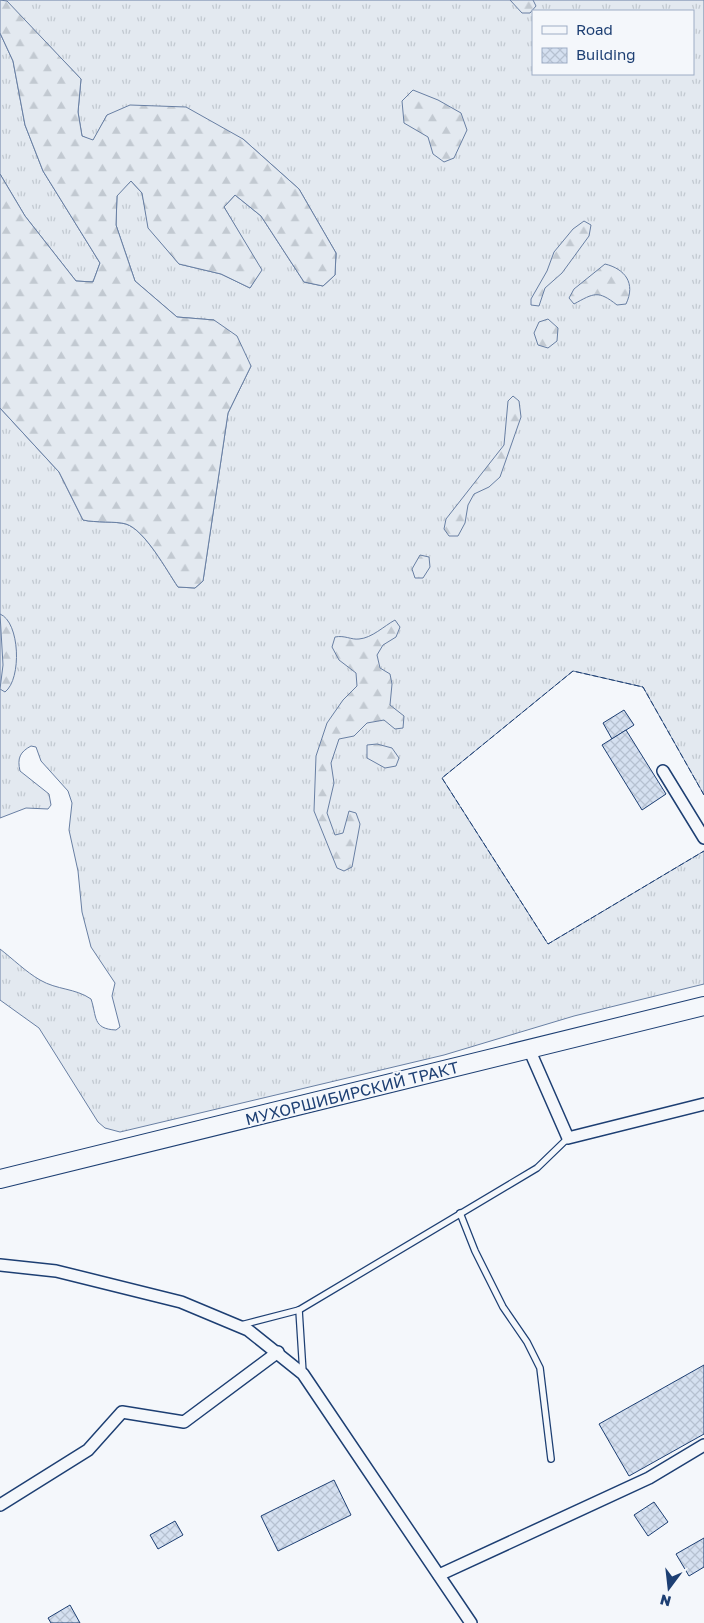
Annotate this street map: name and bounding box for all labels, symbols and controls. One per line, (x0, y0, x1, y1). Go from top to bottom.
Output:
legend (532, 10, 694, 75)
text: Road (576, 20, 613, 38)
text: Building (576, 45, 636, 63)
street label: МУХОРШИБИРСКИЙ ТРАКТ (243, 1057, 461, 1129)
north arrow (644, 1563, 694, 1613)
text: N (658, 1591, 673, 1611)

